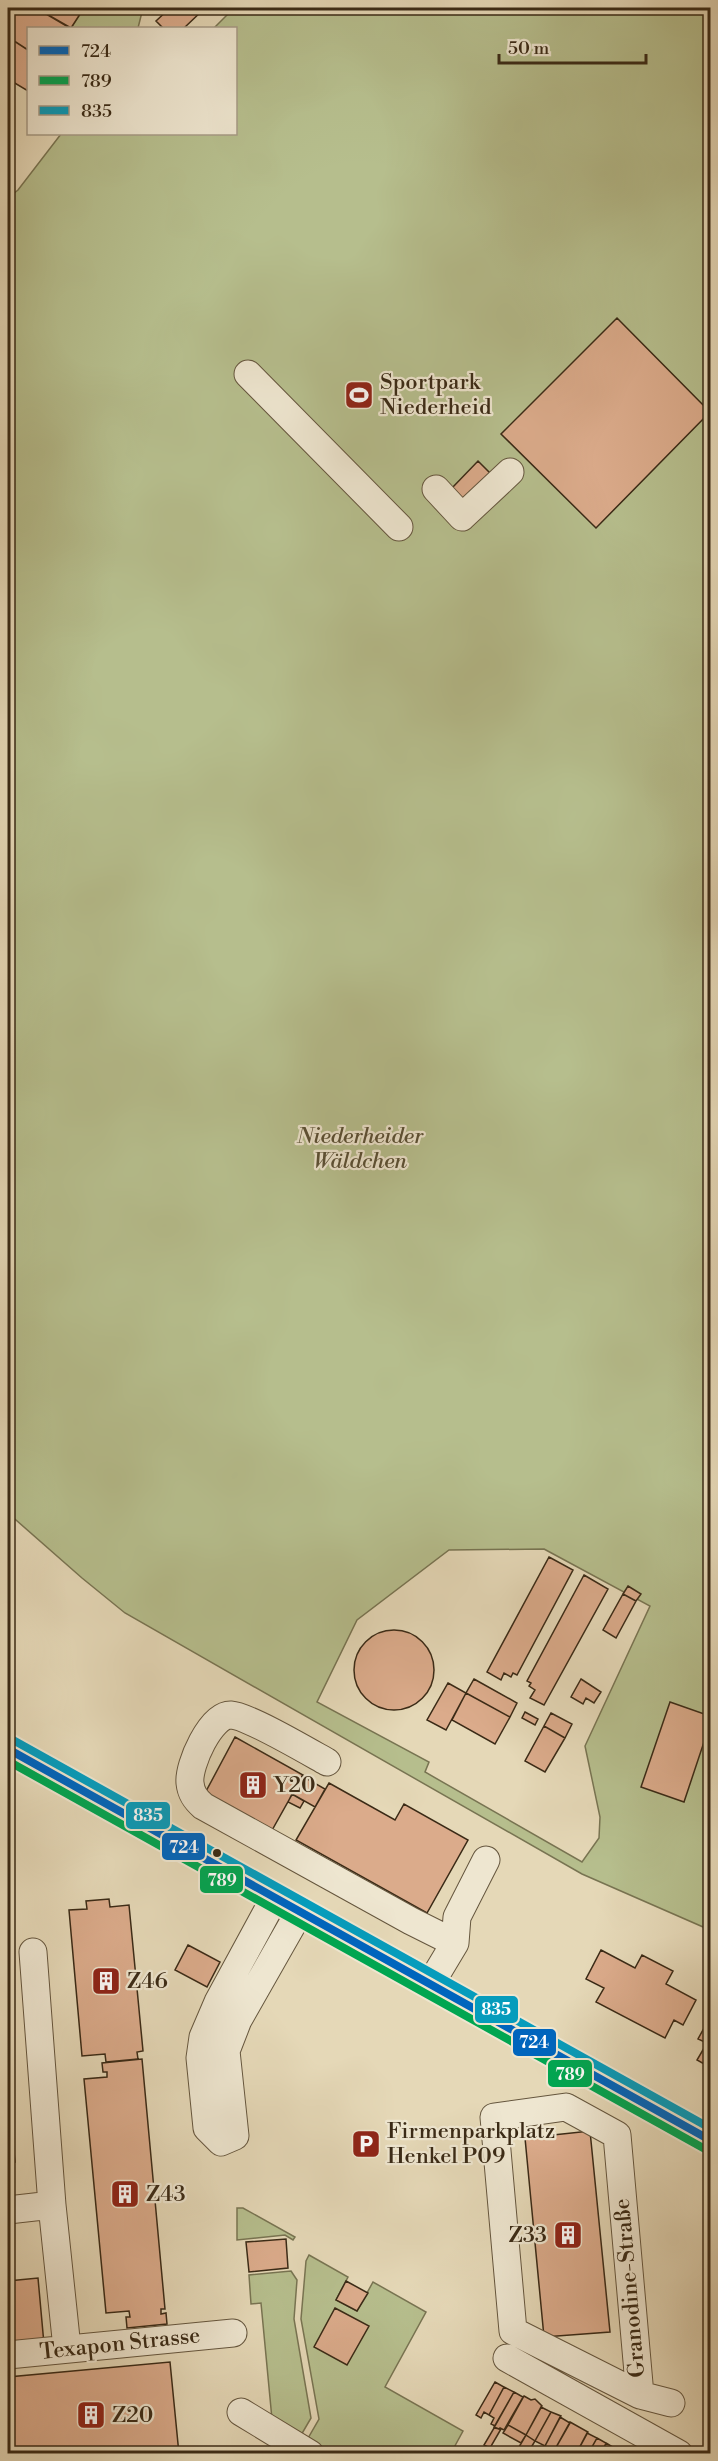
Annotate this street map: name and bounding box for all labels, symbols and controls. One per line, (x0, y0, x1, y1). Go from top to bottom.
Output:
legend (27, 27, 237, 135)
scale bar (499, 27, 646, 65)
text: 50 m (508, 37, 550, 60)
text: 724 (81, 40, 111, 63)
text: 789 (81, 70, 112, 93)
text: 835 (81, 100, 112, 123)
place label: Sportpark Niederheid (380, 369, 492, 421)
sports icon: Sportpark Niederheid (343, 379, 375, 411)
park label: Niederheider Wäldchen (296, 1123, 424, 1175)
building icon: Y20 (237, 1769, 269, 1801)
place label: Y20 (273, 1772, 316, 1799)
line badge: 835 (125, 1801, 171, 1830)
text: 835 (133, 1806, 163, 1826)
line badge: 724 (161, 1832, 206, 1861)
text: 724 (169, 1838, 199, 1858)
unlabelled marker (211, 1847, 223, 1859)
line badge: 789 (199, 1865, 244, 1894)
text: 789 (207, 1871, 237, 1891)
building icon: Z46 (90, 1965, 122, 1997)
place label: Z46 (127, 1968, 168, 1995)
line badge: 835 (474, 1995, 519, 2024)
text: 835 (481, 2000, 511, 2020)
line badge: 724 (512, 2028, 557, 2057)
text: 724 (519, 2033, 549, 2053)
line badge: 789 (547, 2059, 593, 2088)
text: 789 (555, 2065, 585, 2085)
place label: Firmenparkplatz Henkel P09 (387, 2118, 555, 2170)
parking icon: Firmenparkplatz Henkel P09 (350, 2128, 382, 2160)
building icon: Z43 (109, 2178, 141, 2210)
place label: Z43 (146, 2181, 186, 2208)
street label: Granodine-Straße (609, 2197, 651, 2379)
building icon: Z33 (552, 2219, 584, 2251)
place label: Z33 (508, 2222, 547, 2249)
street label: Texapon Strasse (38, 2322, 202, 2366)
building icon: Z20 (75, 2399, 107, 2431)
place label: Z20 (112, 2402, 153, 2429)

